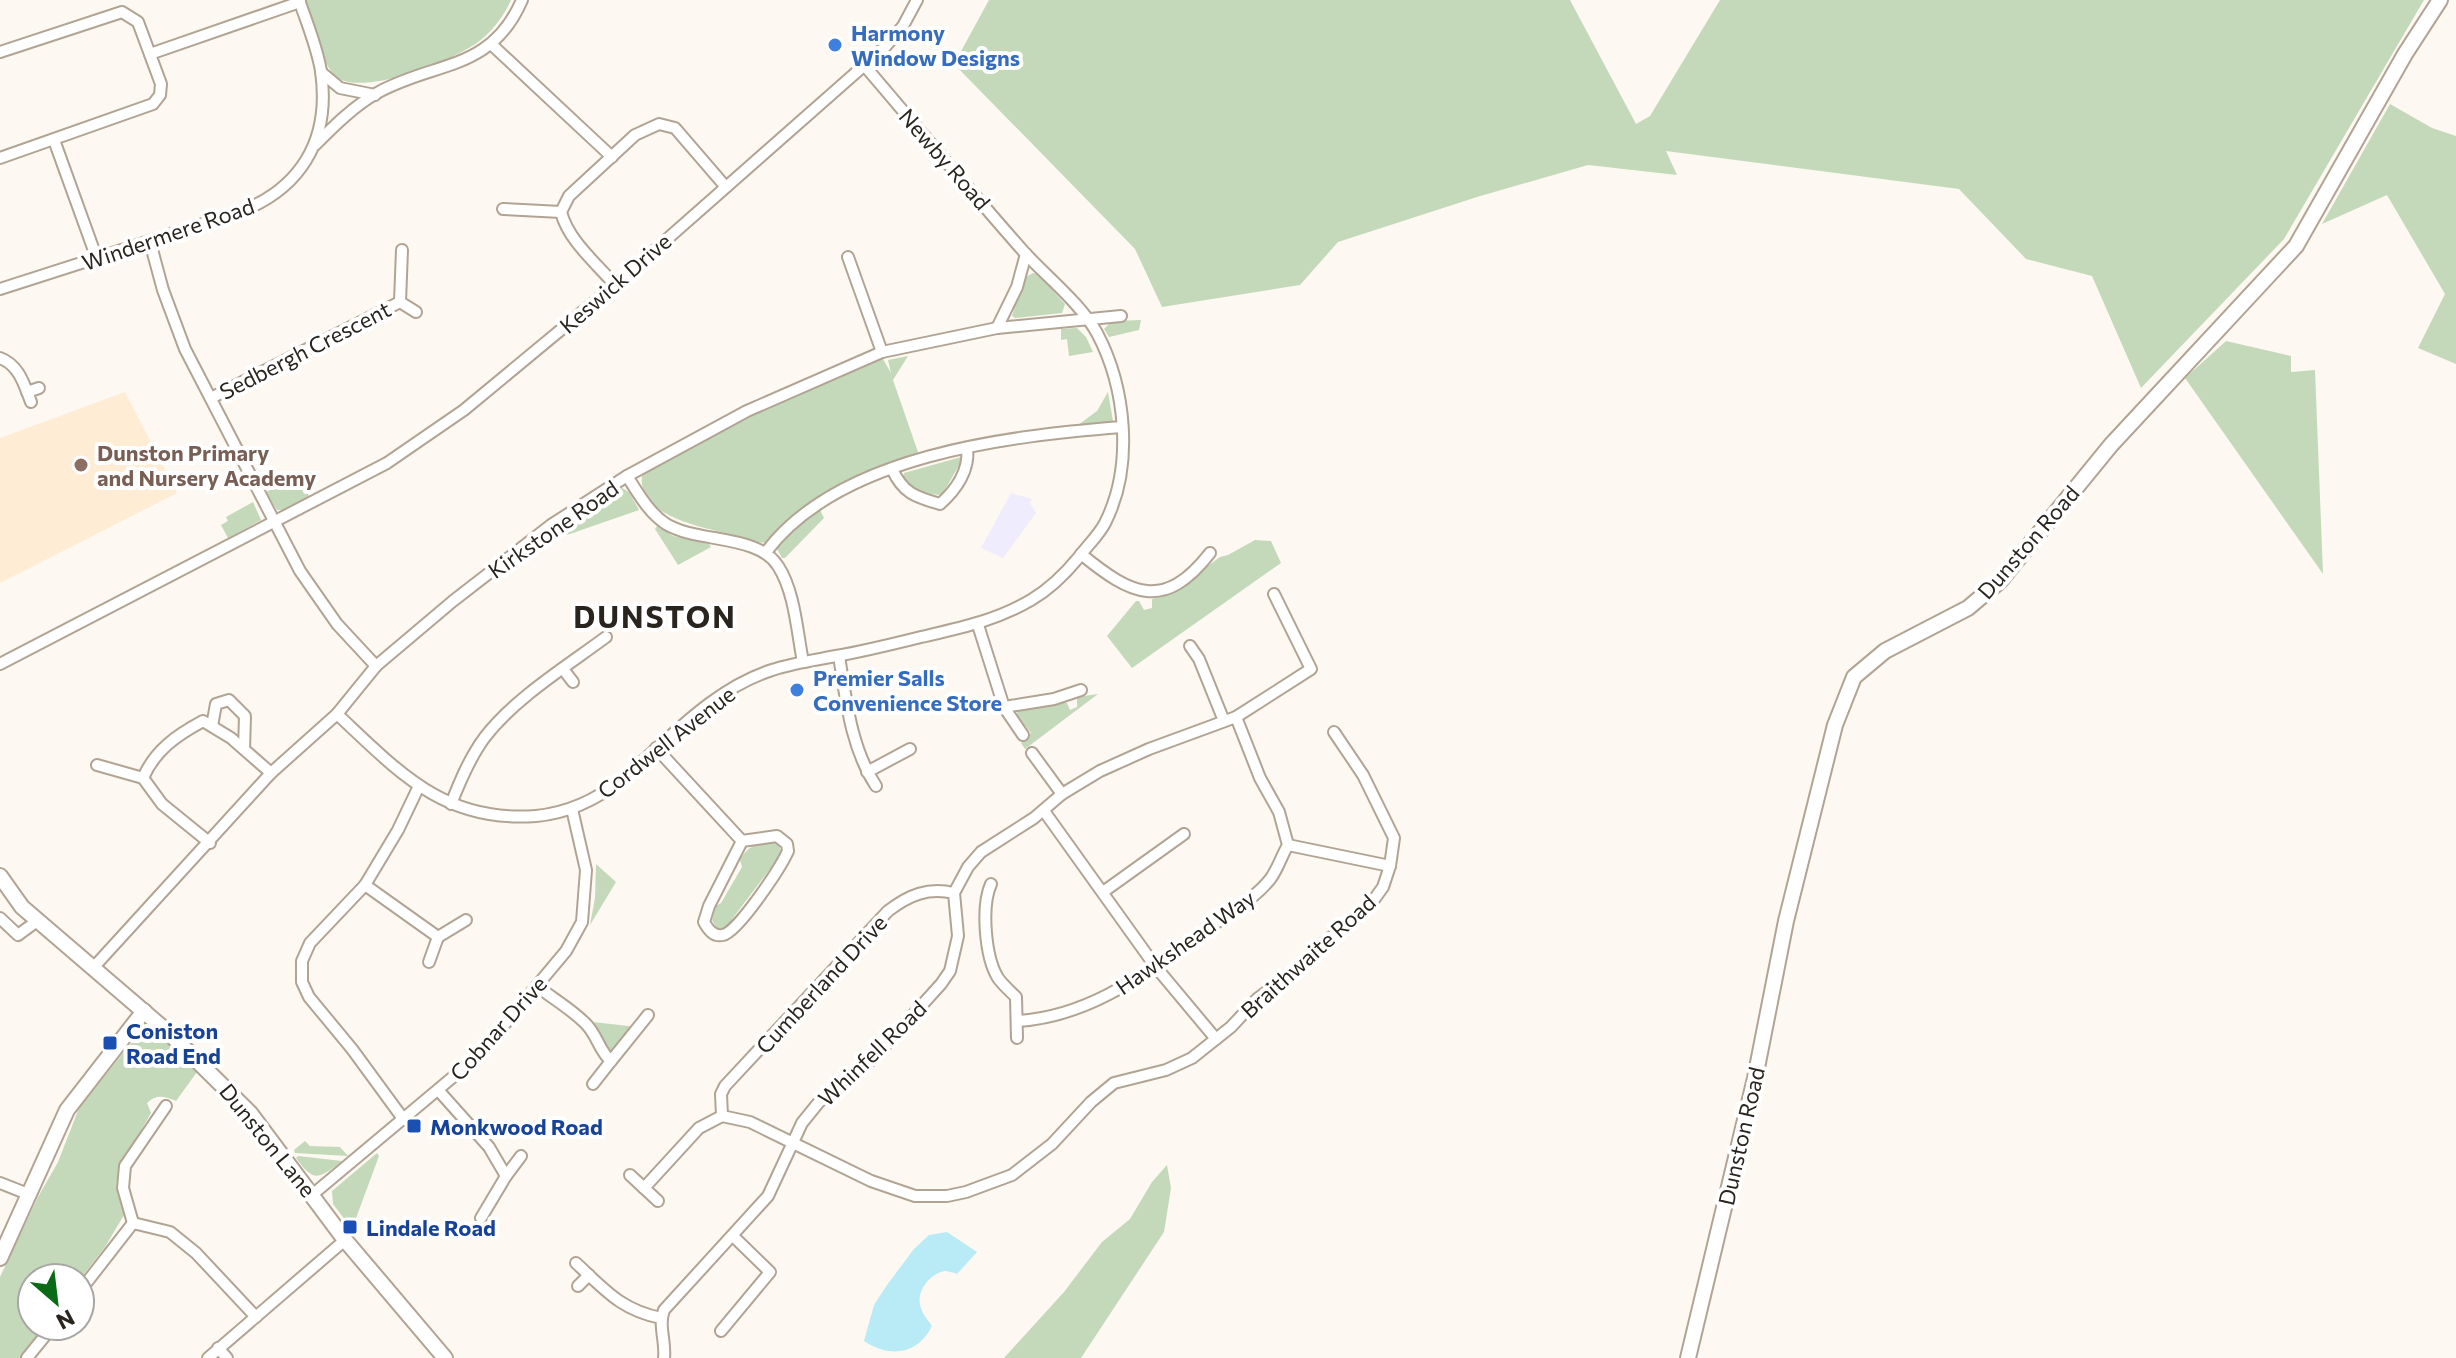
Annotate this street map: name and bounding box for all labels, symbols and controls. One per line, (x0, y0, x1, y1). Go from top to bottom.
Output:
place label: Harmony Window Designs (851, 19, 1020, 71)
marker: Harmony Window Designs (826, 36, 844, 54)
street label: Newby Road (894, 103, 996, 215)
street label: Windermere Road (78, 192, 258, 276)
street label: Keswick Drive (554, 227, 676, 339)
street label: Sedbergh Crescent (215, 295, 395, 405)
place label: Dunston Primary and Nursery Academy (97, 439, 316, 491)
marker: Dunston Primary and Nursery Academy (72, 456, 90, 474)
street label: Kirkstone Road (483, 474, 623, 584)
street label: Dunston Road (1971, 480, 2085, 604)
district label: DUNSTON (573, 597, 737, 634)
place label: Premier Salls Convenience Store (813, 664, 1002, 716)
street label: Cordwell Avenue (592, 680, 740, 804)
marker: Premier Salls Convenience Store (788, 681, 806, 699)
street label: Hawkshead Way (1110, 884, 1260, 1000)
street label: Braithwaite Road (1235, 888, 1381, 1024)
street label: Cumberland Drive (750, 909, 892, 1059)
street label: Cobnar Drive (444, 970, 552, 1086)
street label: Whinfell Road (812, 995, 932, 1111)
place label: Coniston Road End (126, 1017, 221, 1069)
marker: Coniston Road End (101, 1034, 119, 1052)
street label: Dunston Road (1712, 1064, 1770, 1208)
street label: Dunston Lane (214, 1078, 322, 1202)
place label: Monkwood Road (430, 1113, 603, 1140)
marker: Monkwood Road (405, 1117, 423, 1135)
place label: Lindale Road (366, 1214, 496, 1241)
marker: Lindale Road (341, 1218, 359, 1236)
north arrow (16, 1262, 96, 1342)
text: N (52, 1304, 79, 1336)

